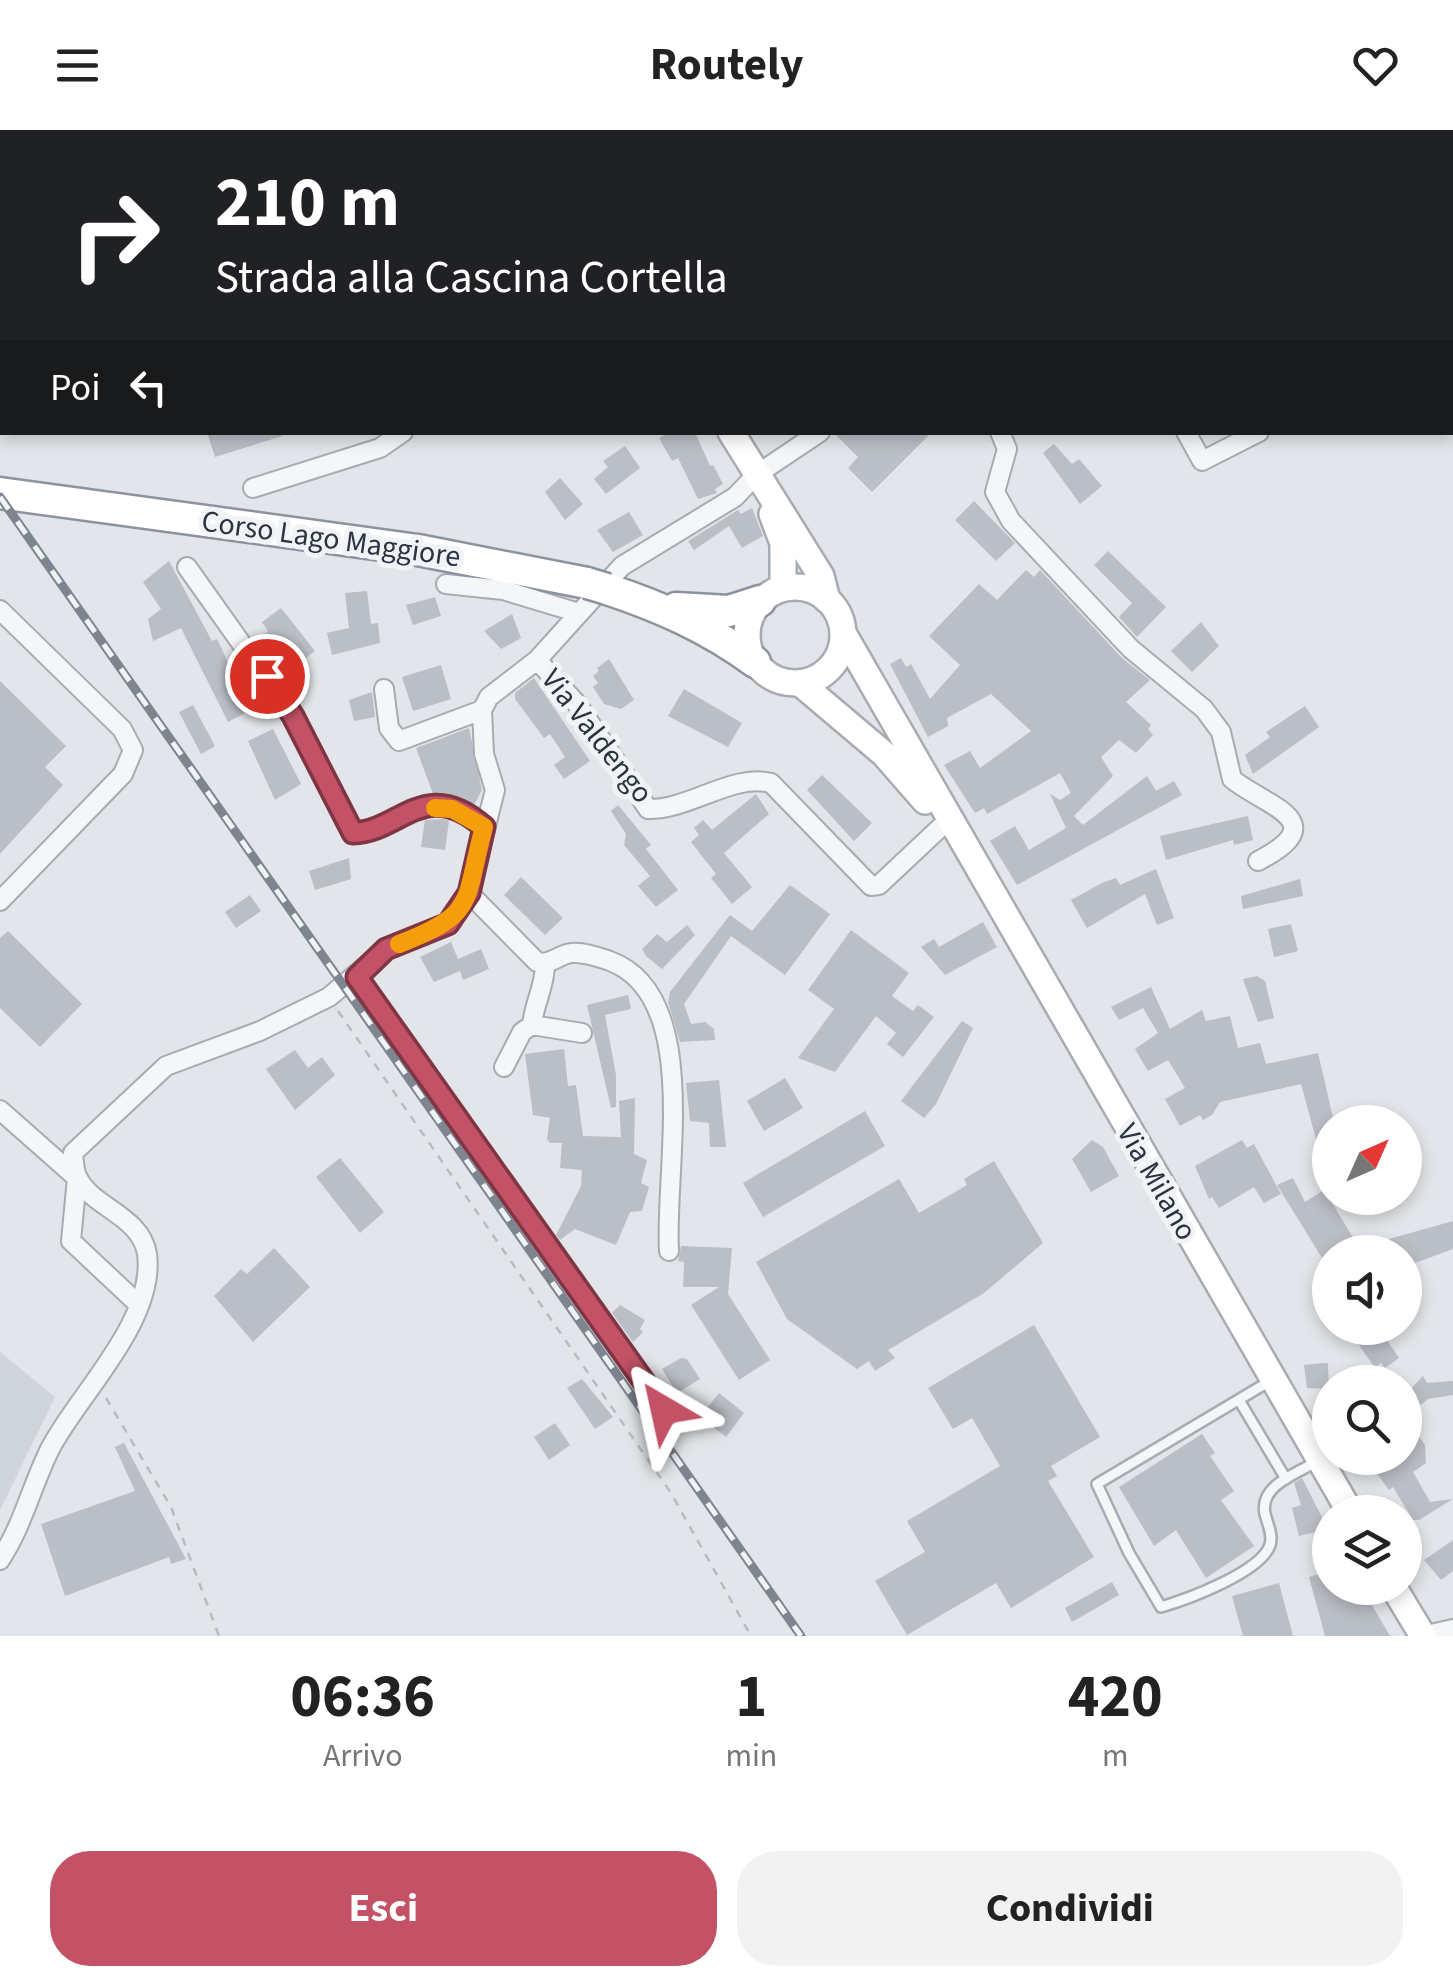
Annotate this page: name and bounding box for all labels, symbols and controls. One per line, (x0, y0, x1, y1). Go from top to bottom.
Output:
text: Routely (650, 33, 803, 97)
icon: menu (50, 38, 105, 93)
icon: heart (1348, 38, 1403, 93)
text: 210 m (215, 153, 400, 253)
icon: right (50, 170, 180, 300)
text: Strada alla Cascina Cortella (215, 246, 728, 310)
icon: left (121, 360, 176, 415)
text: Poi (50, 361, 101, 415)
street label: Corso Lago Maggiore (199, 500, 463, 578)
pin (225, 634, 310, 719)
icon: arrive (240, 649, 295, 704)
street label: Via Valdengo (531, 660, 663, 812)
north arrow (1312, 1105, 1422, 1215)
map controls (1312, 1105, 1422, 1605)
street label: Via Milano (1106, 1116, 1208, 1248)
button: sound (1312, 1235, 1422, 1345)
position arrow (612, 1358, 716, 1462)
button: search (1312, 1365, 1422, 1475)
button: layers (1312, 1495, 1422, 1605)
text: 06:36 (290, 1655, 435, 1740)
text: 1 (736, 1655, 767, 1740)
text: 420 (1068, 1655, 1163, 1740)
text: Arrivo (323, 1733, 403, 1779)
text: min (725, 1733, 777, 1779)
text: m (1102, 1733, 1128, 1779)
button: Esci (50, 1851, 717, 1966)
button: Condividi (737, 1851, 1403, 1966)

